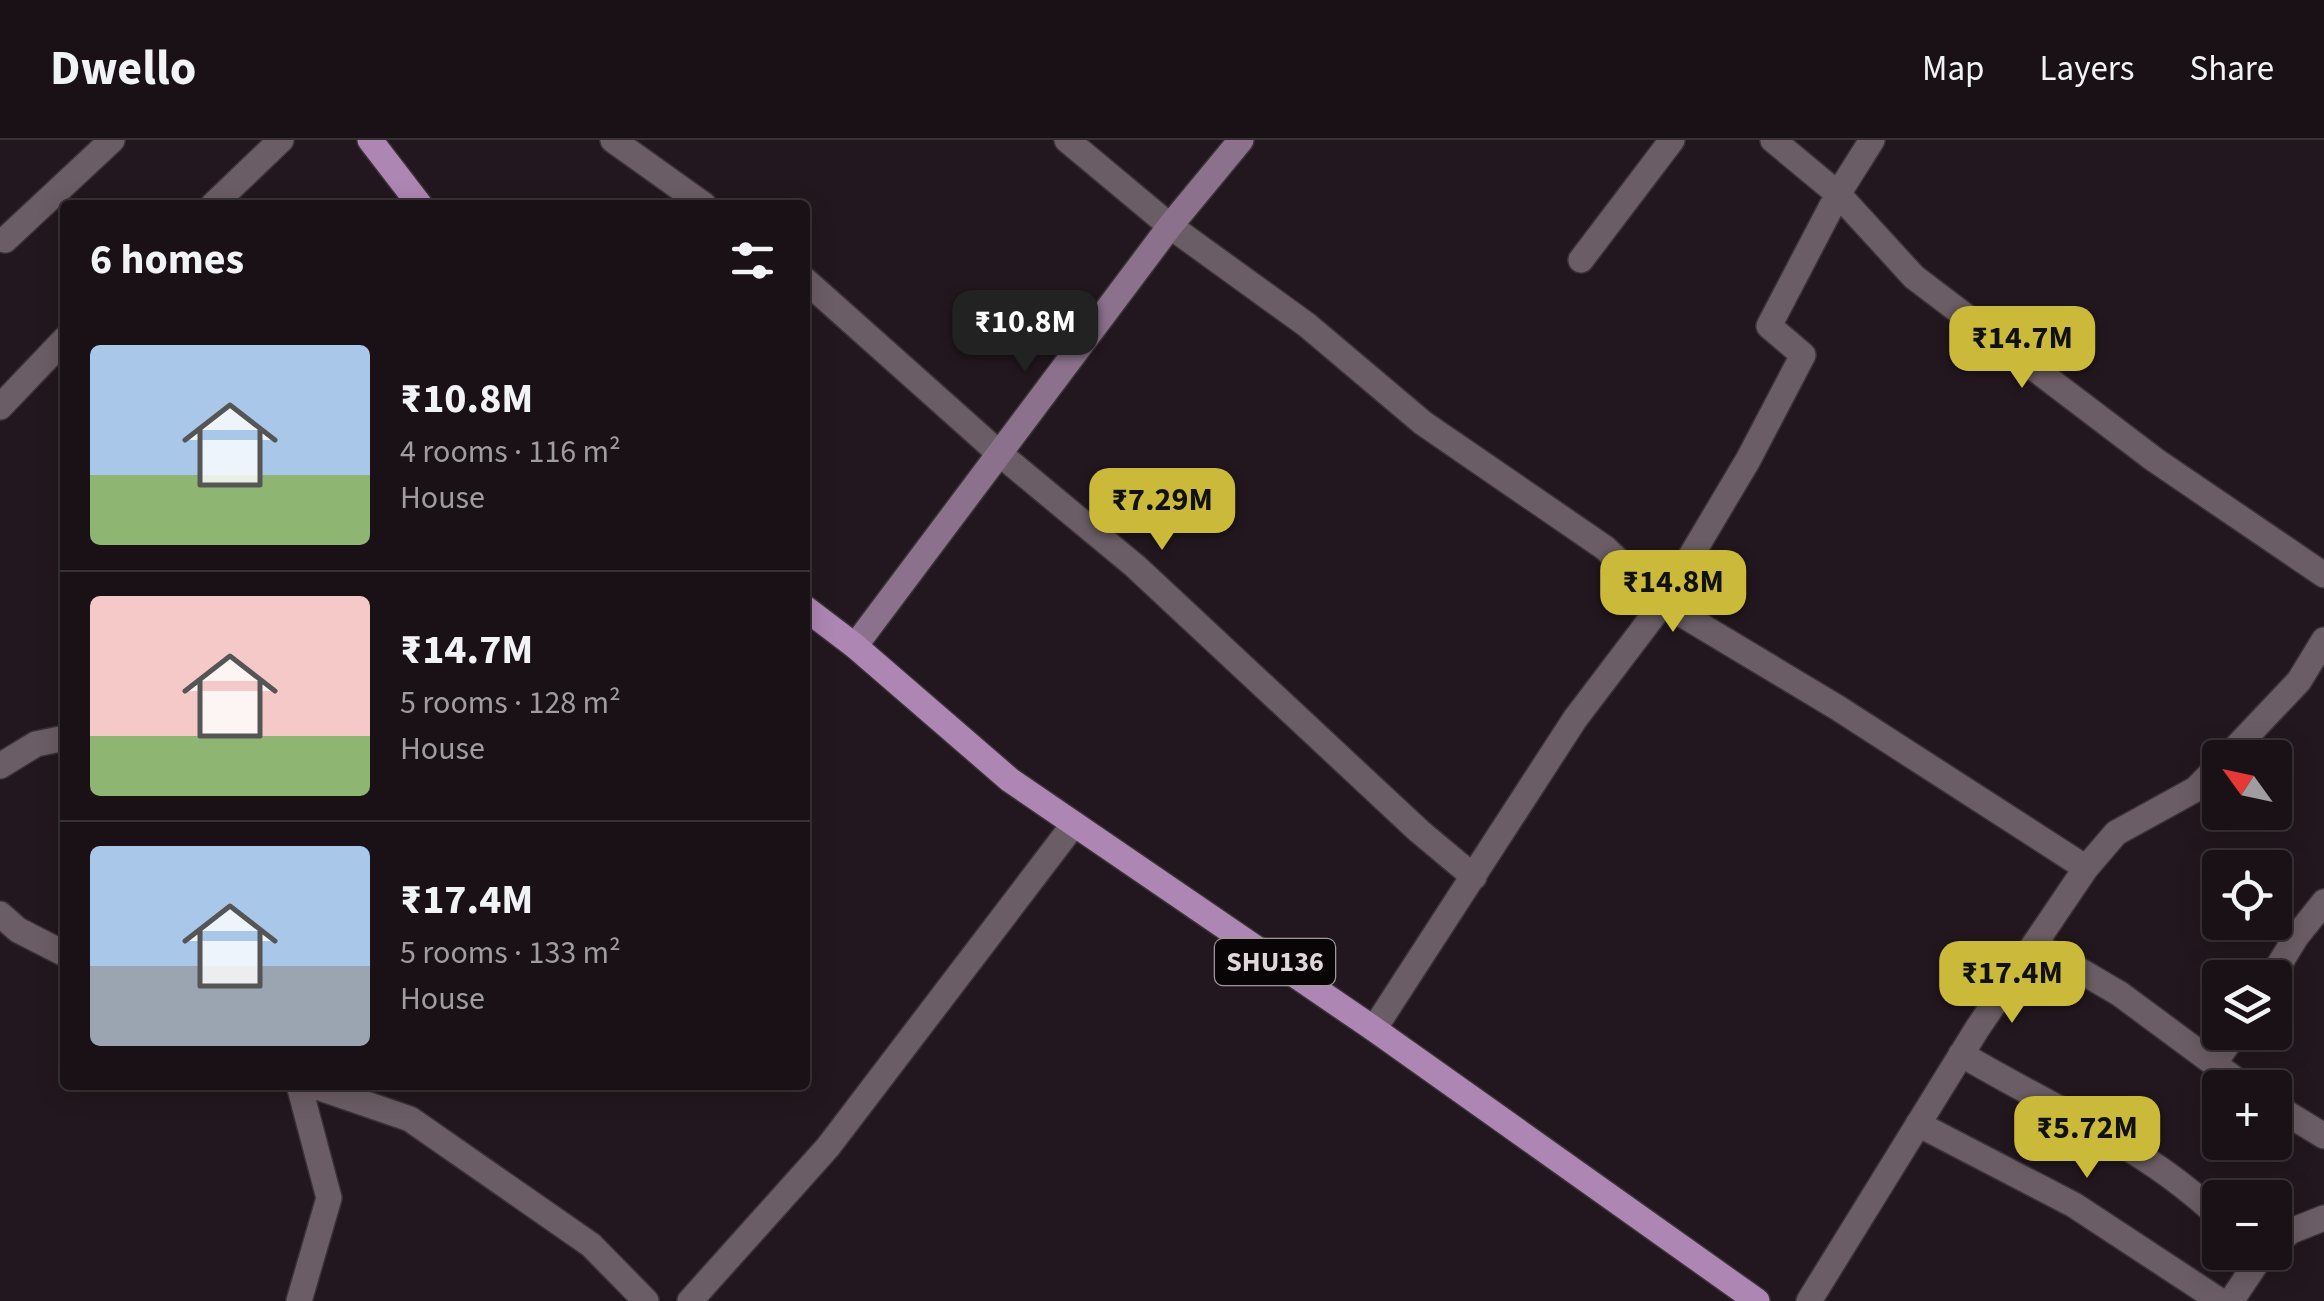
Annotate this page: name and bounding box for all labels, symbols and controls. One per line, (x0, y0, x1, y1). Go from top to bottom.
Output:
text: Dwello (50, 35, 196, 103)
text: Map (1922, 44, 1985, 94)
text: Layers (2040, 44, 2134, 94)
text: Share (2189, 44, 2274, 94)
text: 6 homes (90, 230, 244, 290)
icon: filters (725, 233, 780, 288)
pin: ₹10.8M (944, 290, 1106, 375)
text: ₹10.8M (974, 299, 1076, 345)
pin: ₹14.7M (1941, 306, 2103, 391)
text: ₹14.7M (1971, 315, 2073, 361)
text: ₹10.8M (400, 369, 533, 429)
icon: home (170, 385, 290, 505)
text: 4 rooms · 116 m² (400, 429, 621, 475)
pin: ₹7.29M (1081, 468, 1243, 553)
text: House (400, 475, 485, 521)
text: ₹7.29M (1111, 477, 1213, 523)
pin: ₹14.8M (1592, 550, 1754, 635)
text: ₹14.8M (1622, 559, 1724, 605)
text: ₹14.7M (400, 620, 533, 680)
icon: home (170, 636, 290, 756)
text: 5 rooms · 128 m² (400, 680, 621, 726)
text: House (400, 726, 485, 772)
north arrow (2202, 740, 2292, 830)
map controls (2202, 740, 2292, 1270)
button: locate (2202, 850, 2292, 940)
text: ₹17.4M (400, 870, 533, 930)
icon: home (170, 886, 290, 1006)
text: 5 rooms · 133 m² (400, 930, 621, 976)
road number: SHU136 (1215, 939, 1335, 985)
pin: ₹17.4M (1931, 941, 2093, 1026)
text: ₹17.4M (1961, 950, 2063, 996)
button: layers (2202, 960, 2292, 1050)
text: House (400, 976, 485, 1022)
button: + (2202, 1070, 2292, 1160)
pin: ₹5.72M (2006, 1096, 2168, 1181)
text: ₹5.72M (2036, 1105, 2138, 1151)
button: − (2202, 1180, 2292, 1270)

